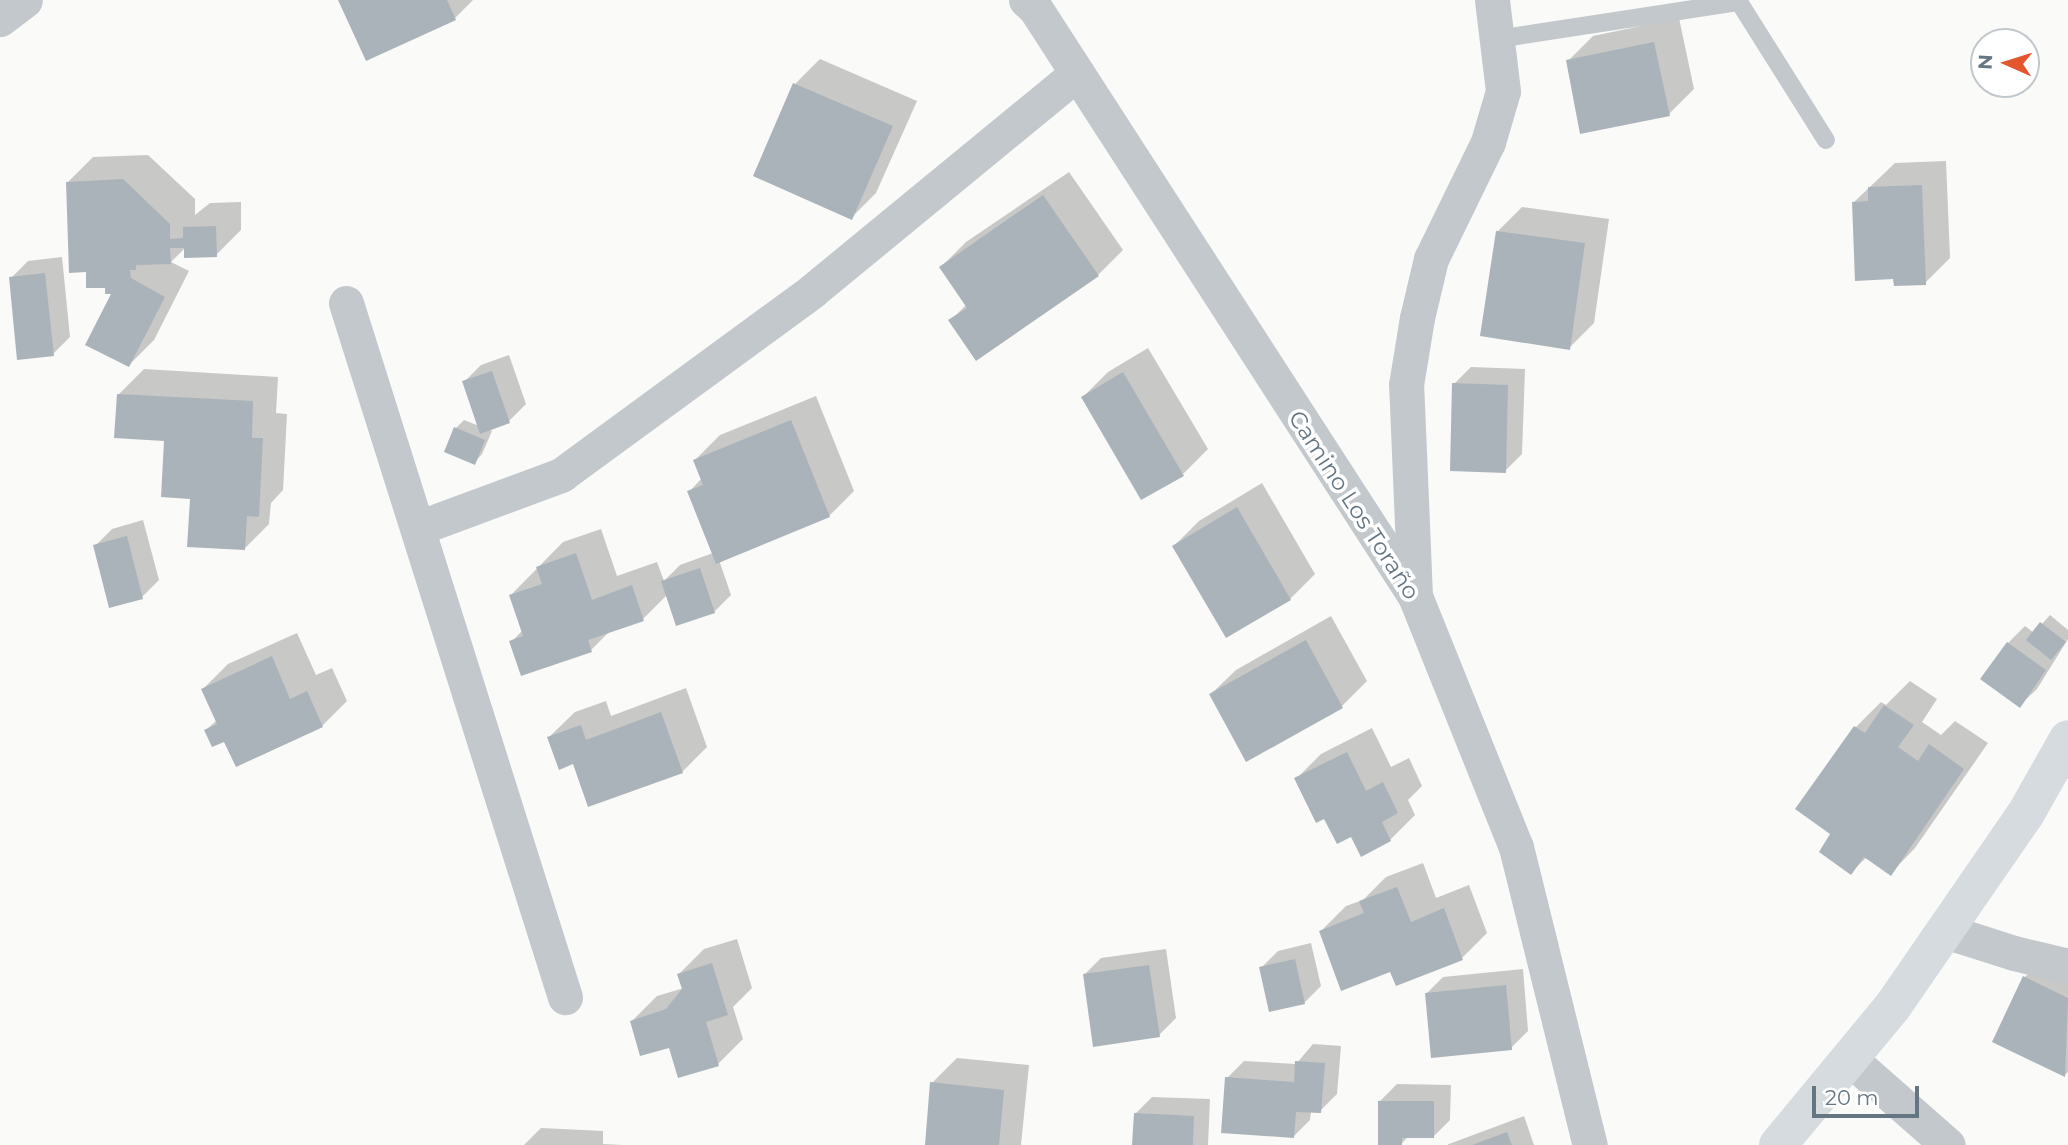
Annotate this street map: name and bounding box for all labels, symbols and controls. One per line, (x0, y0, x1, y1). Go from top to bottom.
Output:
north arrow (1970, 28, 2040, 98)
text: N (1974, 54, 1997, 70)
street label: Camino Los Toraño (1283, 405, 1425, 605)
scale bar (1816, 1072, 1923, 1116)
text: 20 m (1825, 1085, 1879, 1110)

